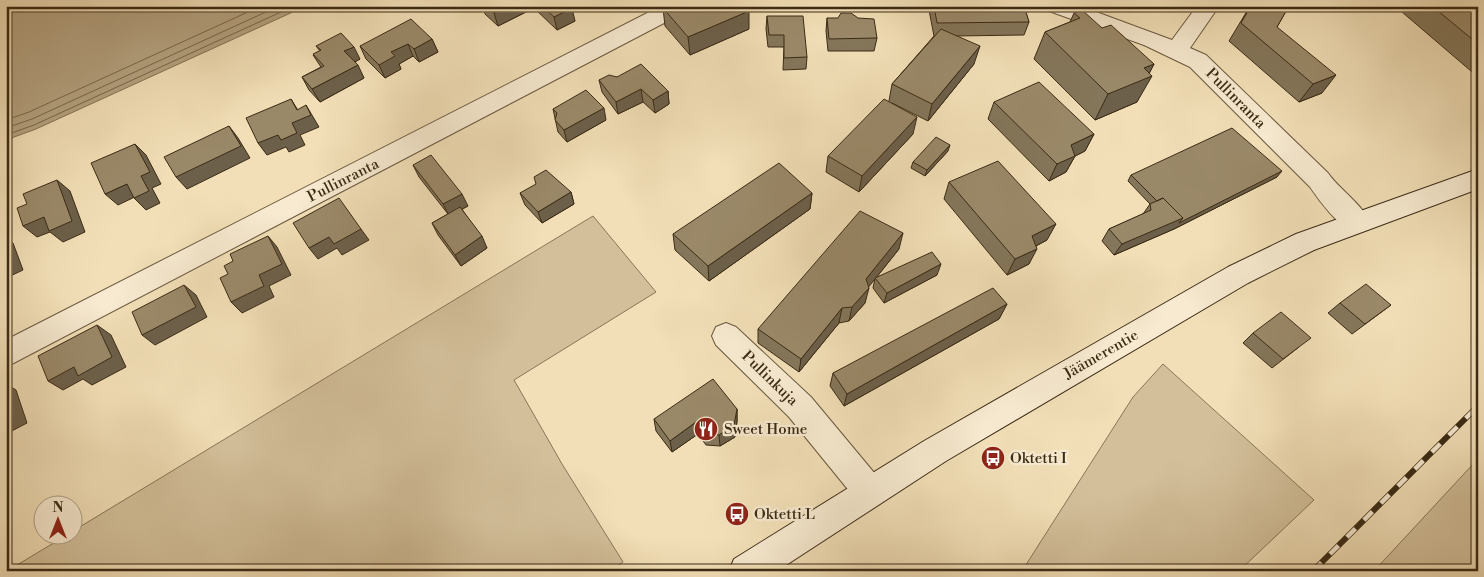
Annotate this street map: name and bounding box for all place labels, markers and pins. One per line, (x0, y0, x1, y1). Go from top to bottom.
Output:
restaurant icon: Sweet Home (693, 416, 719, 442)
place label: Sweet Home (724, 420, 807, 439)
bus stop icon: Oktetti I (980, 445, 1006, 471)
place label: Oktetti I (1010, 449, 1067, 468)
bus stop icon: Oktetti L (724, 501, 750, 527)
place label: Oktetti L (754, 505, 815, 524)

